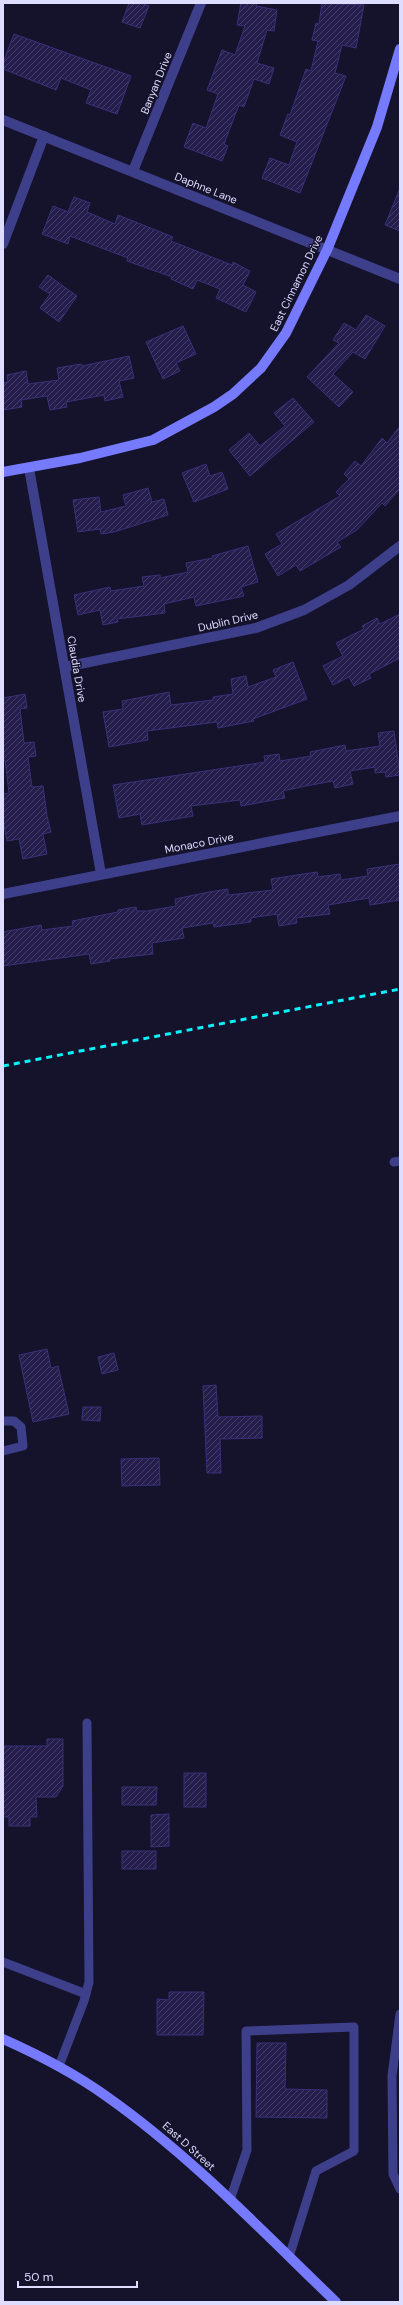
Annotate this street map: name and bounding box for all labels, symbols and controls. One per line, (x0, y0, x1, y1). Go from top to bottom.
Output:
street label: Banyan Drive (137, 50, 175, 116)
street label: Daphne Lane (173, 169, 239, 207)
street label: East Cinnamon Drive (267, 233, 325, 333)
street label: Dublin Drive (197, 607, 259, 635)
street label: Claudia Drive (64, 635, 90, 703)
street label: Monaco Drive (163, 829, 235, 857)
street label: East D Street (160, 2119, 218, 2173)
scale bar (18, 2263, 137, 2289)
text: 50 m (24, 2269, 53, 2285)

